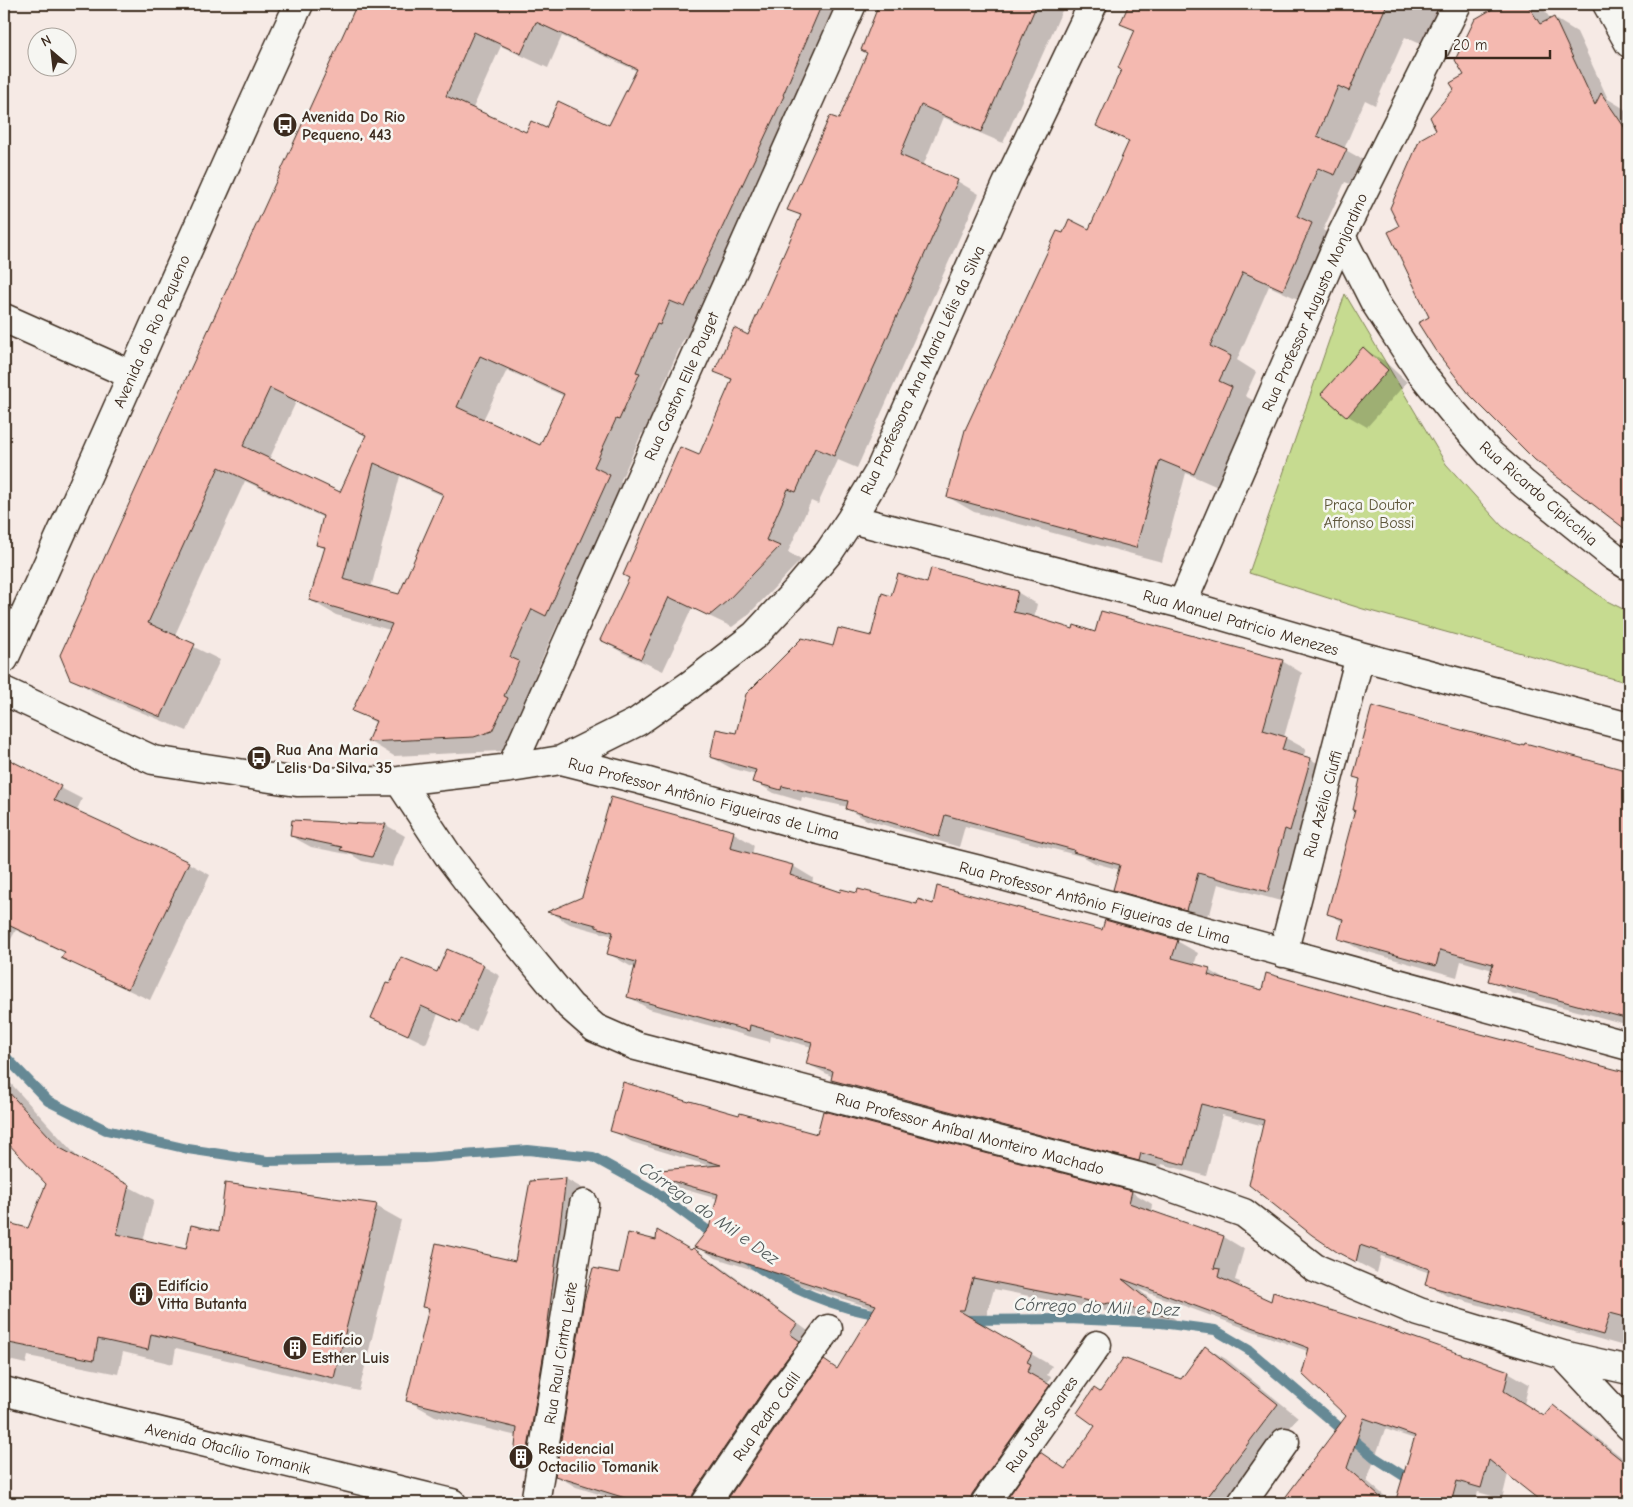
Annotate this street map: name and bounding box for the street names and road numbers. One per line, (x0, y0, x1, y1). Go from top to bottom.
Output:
street label: Rua Professor Augusto Monjardino (1258, 190, 1371, 414)
street label: Rua Professora Ana Maria Lélis da Silva (857, 243, 989, 498)
street label: Avenida do Rio Pequeno (110, 252, 194, 411)
street label: Rua Gaston Elle Pouget (641, 309, 723, 463)
street label: Rua Ricardo Cipicchia (1476, 438, 1601, 550)
street label: Rua Manuel Patricio Menezes (1141, 586, 1341, 660)
street label: Rua Azélio Ciuffi (1300, 749, 1346, 860)
street label: Rua Professor Antônio Figueiras de Lima (566, 754, 841, 844)
street label: Rua Professor Antônio Figueiras de Lima (957, 858, 1232, 948)
street label: Rua Professor Aníbal Monteiro Machado (833, 1089, 1106, 1179)
street label: Rua Raul Cintra Leite (541, 1281, 581, 1426)
street label: Rua Pedro Calil (729, 1369, 804, 1465)
street label: Rua José Soares (1002, 1373, 1082, 1476)
street label: Avenida Otacílio Tomanik (143, 1420, 313, 1478)

